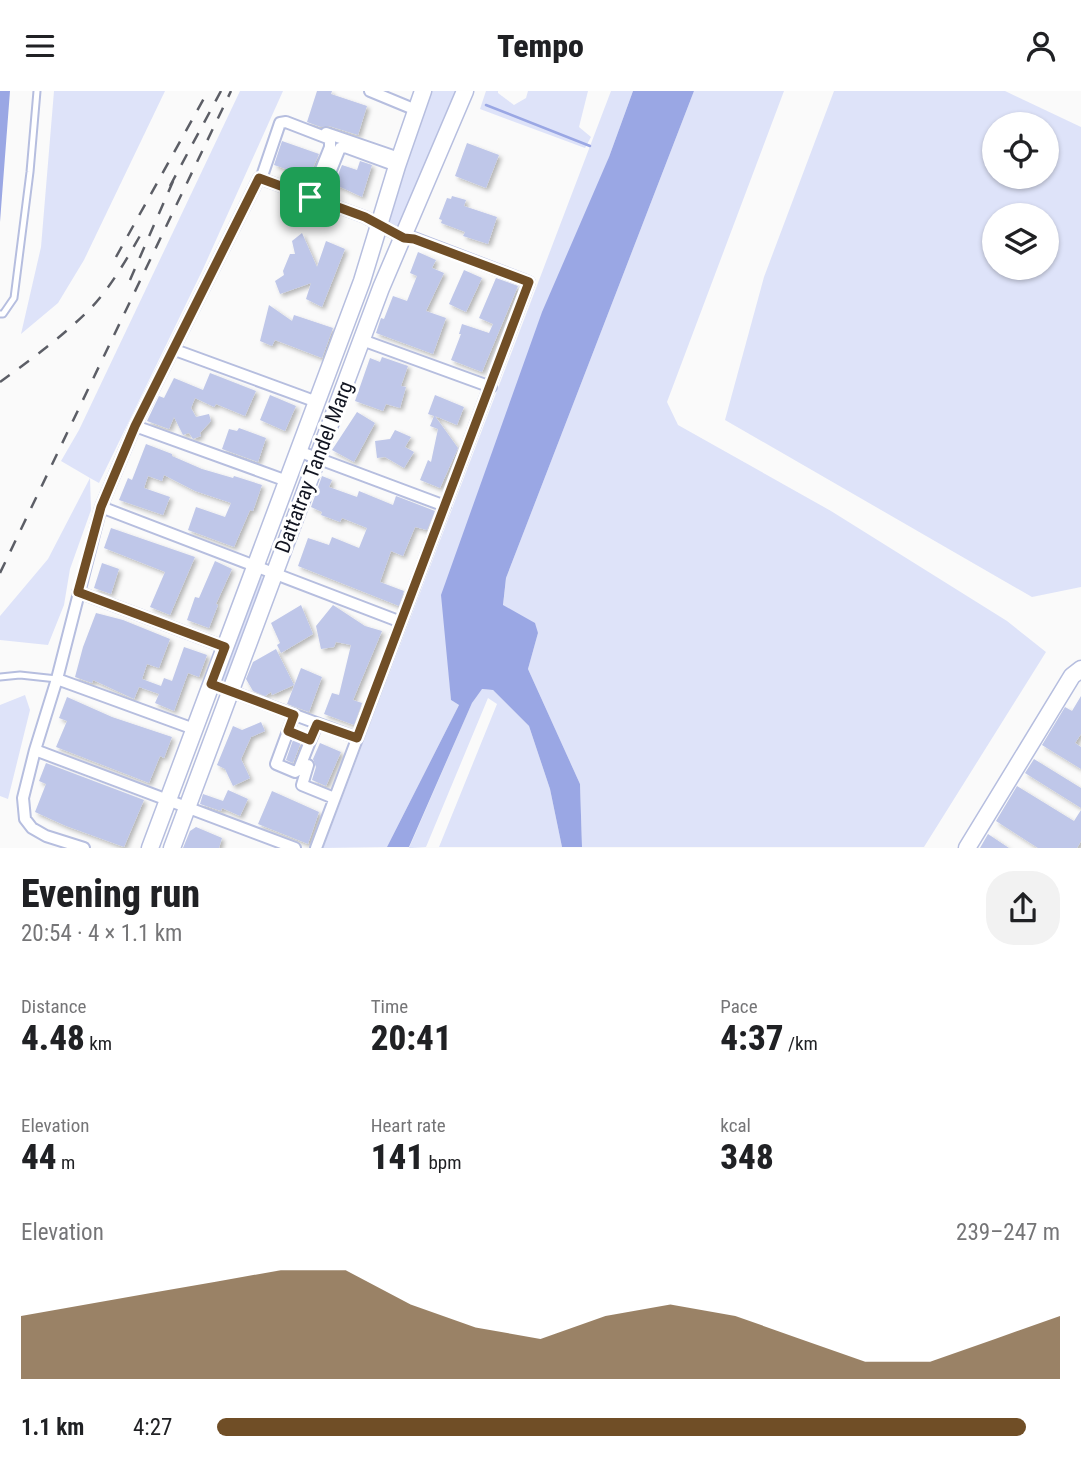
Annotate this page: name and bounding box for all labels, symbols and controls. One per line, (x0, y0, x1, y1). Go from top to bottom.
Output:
icon: menu (21, 27, 59, 65)
text: Tempo (497, 27, 584, 65)
icon: person (1022, 27, 1060, 65)
map controls (982, 112, 1059, 280)
button: locate (982, 112, 1059, 189)
pin (280, 167, 340, 227)
icon: arrive (291, 178, 329, 216)
button: layers (982, 203, 1059, 280)
street label: Dattatray Tandel Marg (270, 378, 358, 556)
button: share (986, 871, 1060, 945)
text: Evening run (21, 872, 200, 916)
text: 20:54 · 4 × 1.1 km (21, 920, 182, 947)
text: Distance (21, 995, 86, 1018)
text: Time (371, 995, 408, 1018)
text: Pace (720, 995, 758, 1018)
text: 4.48 (21, 1018, 85, 1059)
text: 20:41 (371, 1018, 452, 1059)
text: 4:37 (720, 1018, 784, 1059)
text: km (85, 1032, 112, 1055)
text: /km (784, 1032, 818, 1055)
text: Elevation (21, 1114, 89, 1137)
text: Heart rate (371, 1114, 446, 1137)
text: kcal (720, 1114, 751, 1137)
text: 44 (21, 1137, 57, 1178)
text: 141 (371, 1137, 424, 1178)
text: 348 (720, 1137, 774, 1178)
text: m (57, 1151, 75, 1174)
text: bpm (424, 1151, 461, 1174)
text: Elevation (21, 1219, 104, 1246)
text: 239–247 m (956, 1219, 1060, 1246)
text: 1.1 km (21, 1414, 84, 1441)
text: 4:27 (133, 1414, 172, 1441)

